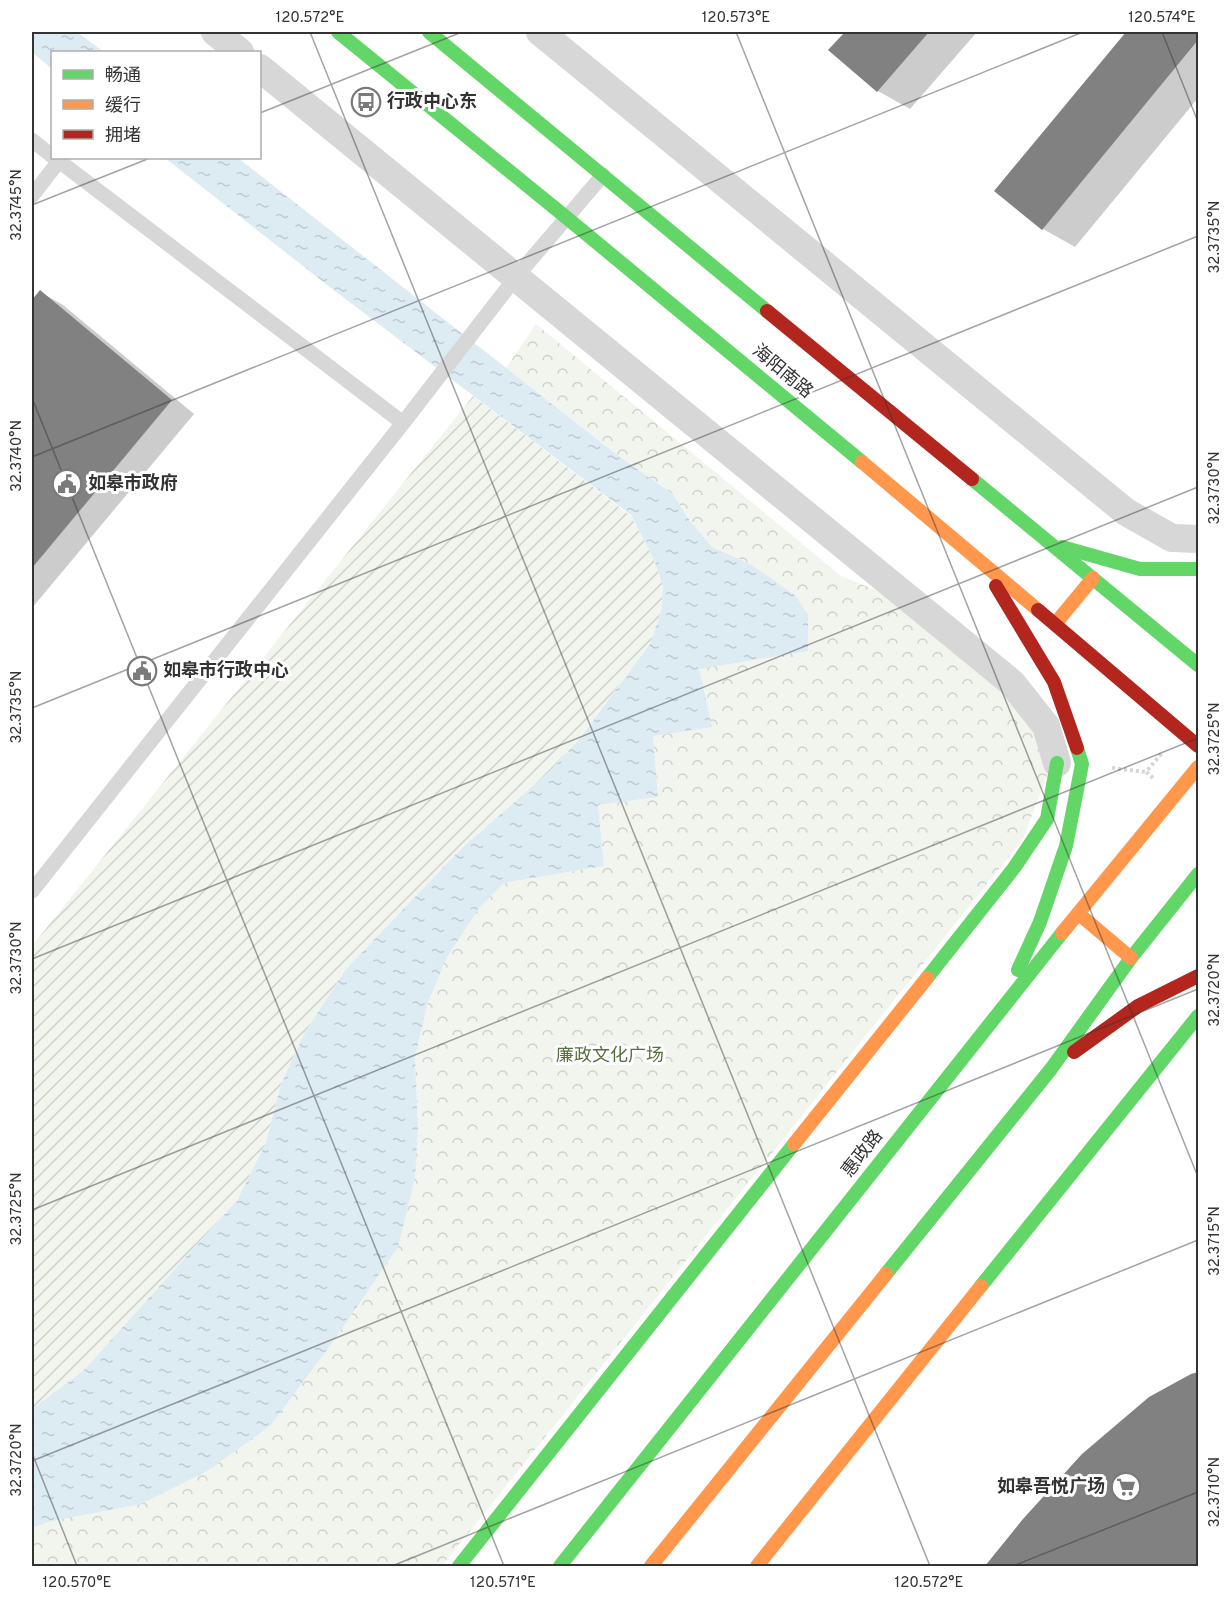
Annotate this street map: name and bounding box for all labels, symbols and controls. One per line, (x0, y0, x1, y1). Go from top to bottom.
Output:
text: 120.572°E (276, 9, 344, 28)
text: 120.573°E (702, 9, 770, 28)
text: 120.574°E (1128, 9, 1196, 28)
legend (51, 51, 261, 159)
text: 畅通 (105, 65, 141, 88)
bus stop icon: 行政中心东 (350, 86, 382, 118)
place label: 行政中心东 (387, 90, 477, 114)
text: 缓行 (105, 95, 141, 118)
text: 拥堵 (105, 125, 141, 148)
text: 32.3745°N (8, 169, 27, 241)
text: 32.3735°N (1206, 201, 1225, 273)
street label: 海阳南路 (747, 340, 817, 404)
text: 32.3740°N (8, 420, 27, 492)
text: 32.3730°N (1206, 451, 1225, 525)
public building icon: 如皋市政府 (51, 468, 83, 500)
place label: 如皋市政府 (88, 472, 178, 496)
public building icon: 如皋市行政中心 (126, 655, 158, 687)
place label: 如皋市行政中心 (163, 659, 289, 683)
text: 32.3735°N (8, 671, 27, 743)
text: 32.3725°N (1206, 702, 1225, 776)
text: 32.3730°N (8, 921, 27, 995)
text: 32.3720°N (1206, 953, 1225, 1027)
park label: 廉政文化广场 (556, 1045, 664, 1068)
street label: 惠政路 (837, 1126, 889, 1182)
text: 32.3725°N (8, 1172, 27, 1246)
text: 32.3715°N (1206, 1206, 1225, 1276)
text: 32.3720°N (8, 1423, 27, 1497)
text: 32.3710°N (1206, 1457, 1225, 1527)
supermarket icon: 如皋吾悦广场 (1110, 1471, 1142, 1503)
place label: 如皋吾悦广场 (997, 1476, 1105, 1499)
text: 120.570°E (42, 1574, 112, 1593)
text: 120.571°E (470, 1574, 536, 1593)
text: 120.572°E (895, 1574, 963, 1593)

